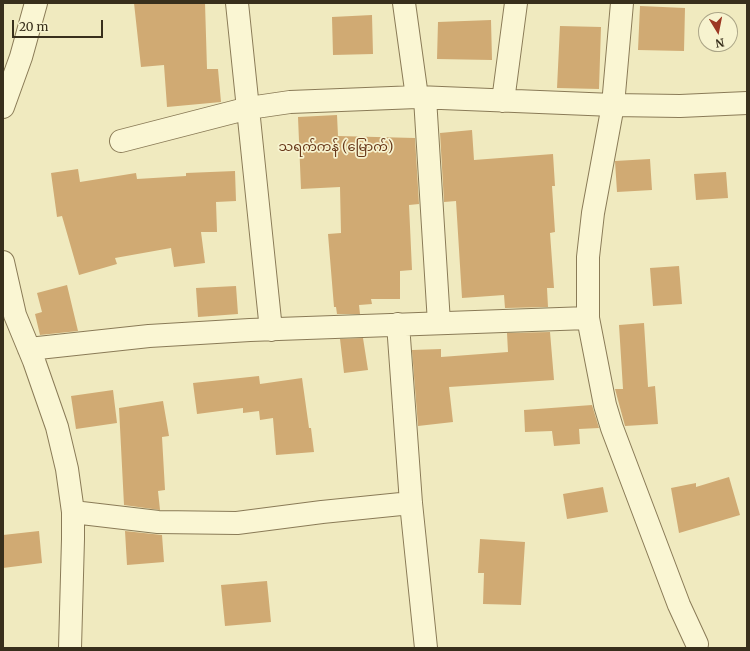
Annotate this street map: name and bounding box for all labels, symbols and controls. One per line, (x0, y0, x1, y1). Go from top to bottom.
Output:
scale bar (14, 12, 105, 38)
north arrow (698, 12, 738, 52)
text: 20 m (19, 19, 48, 34)
text: N (714, 35, 725, 50)
district label: သရက်ကန် (မြောက်) (279, 139, 393, 155)

